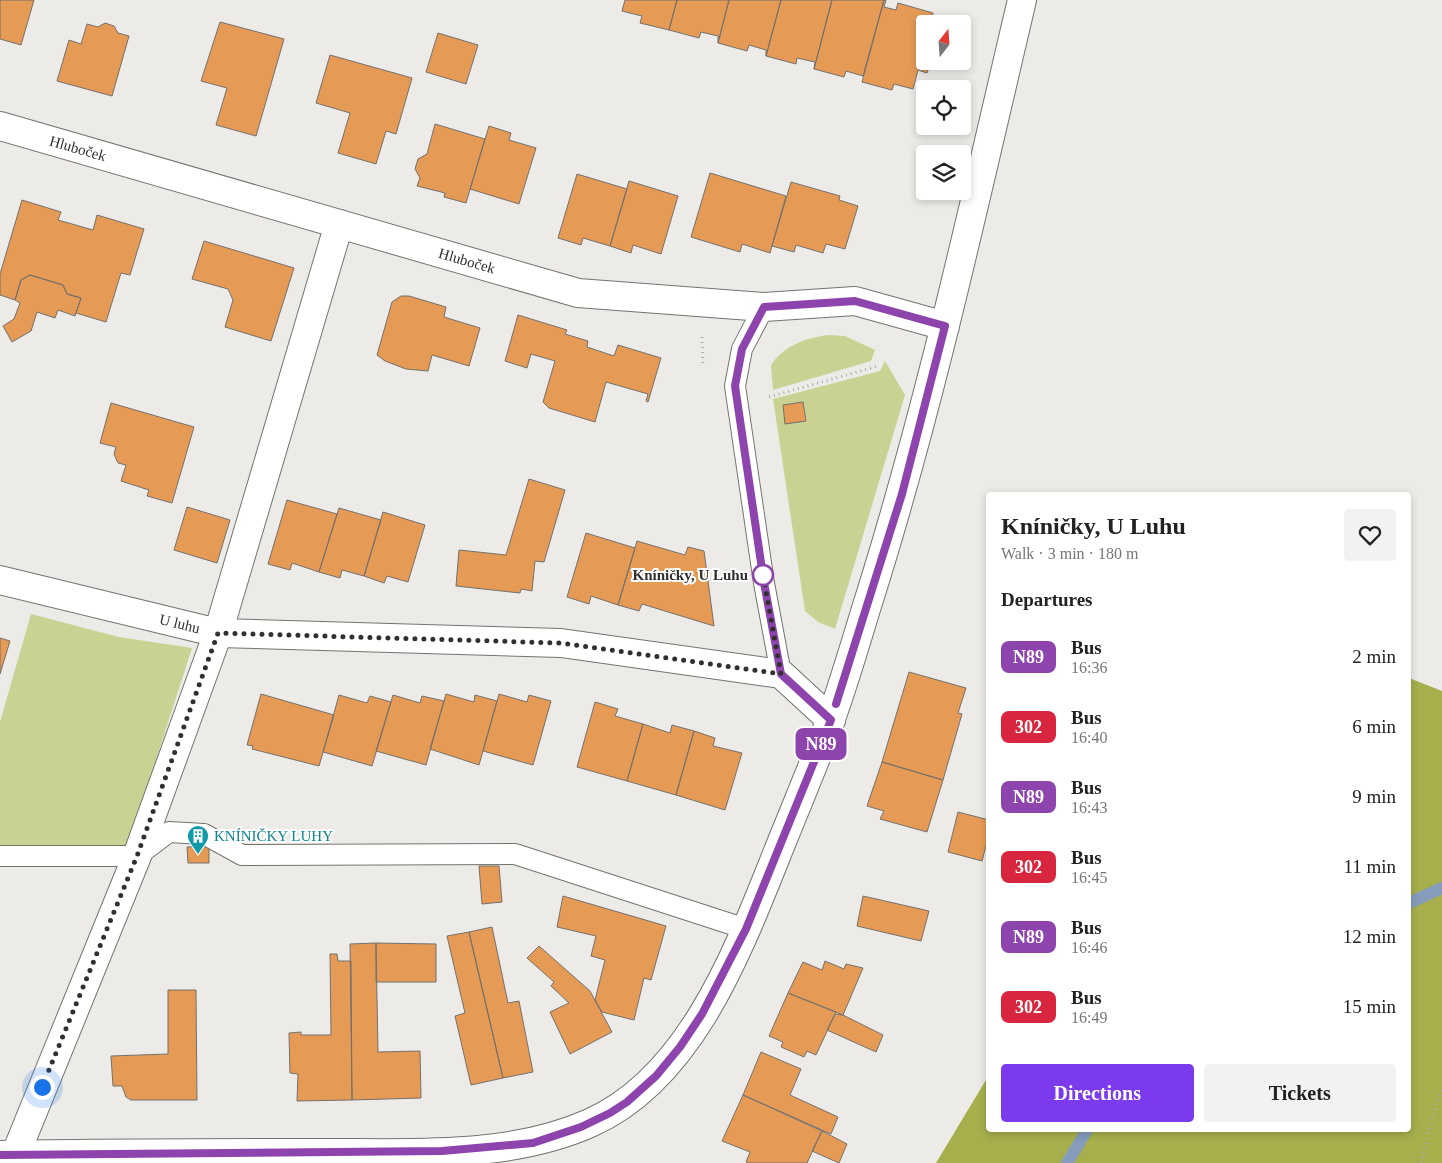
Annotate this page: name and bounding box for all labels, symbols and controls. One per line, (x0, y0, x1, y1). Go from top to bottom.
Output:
north arrow (916, 15, 971, 70)
map controls (916, 15, 971, 200)
button: locate (916, 80, 971, 135)
street label: Hluboček (48, 133, 109, 164)
button: layers (916, 145, 971, 200)
street label: Hluboček (437, 245, 498, 277)
button: heart (1344, 509, 1396, 561)
text: Kníničky, U Luhu (1001, 513, 1186, 539)
text: Walk · 3 min · 180 m (1001, 545, 1138, 562)
marker: Kníničky, U Luhu (752, 564, 774, 586)
place label: Kníničky, U Luhu (633, 567, 748, 583)
text: Departures (1001, 589, 1092, 610)
street label: U luhu (158, 611, 202, 636)
text: Bus (1071, 637, 1102, 658)
text: 2 min (1352, 646, 1396, 667)
text: N89 (1013, 647, 1044, 667)
text: 16:36 (1071, 659, 1107, 676)
text: Bus (1071, 707, 1102, 728)
text: 6 min (1352, 716, 1396, 737)
text: 302 (1015, 717, 1042, 737)
line badge: N89 (792, 728, 850, 760)
text: 16:40 (1071, 729, 1107, 746)
text: N89 (806, 734, 837, 754)
text: Bus (1071, 777, 1102, 798)
text: 9 min (1352, 786, 1396, 807)
text: N89 (1013, 787, 1044, 807)
text: 16:43 (1071, 799, 1107, 816)
building icon: KNÍNIČKY LUHY (186, 824, 210, 855)
place label: KNÍNIČKY LUHY (214, 828, 333, 844)
text: Bus (1071, 847, 1102, 868)
text: 11 min (1343, 856, 1396, 877)
text: 302 (1015, 857, 1042, 877)
text: 16:45 (1071, 869, 1107, 886)
text: Bus (1071, 917, 1102, 938)
text: 12 min (1343, 926, 1396, 947)
text: N89 (1013, 927, 1044, 947)
text: 16:46 (1071, 939, 1107, 956)
text: Bus (1071, 987, 1102, 1008)
text: 15 min (1343, 996, 1396, 1017)
text: 302 (1015, 997, 1042, 1017)
text: 16:49 (1071, 1009, 1107, 1026)
button: Directions (1001, 1064, 1194, 1122)
button: Tickets (1204, 1064, 1396, 1122)
your location (30, 1075, 55, 1100)

